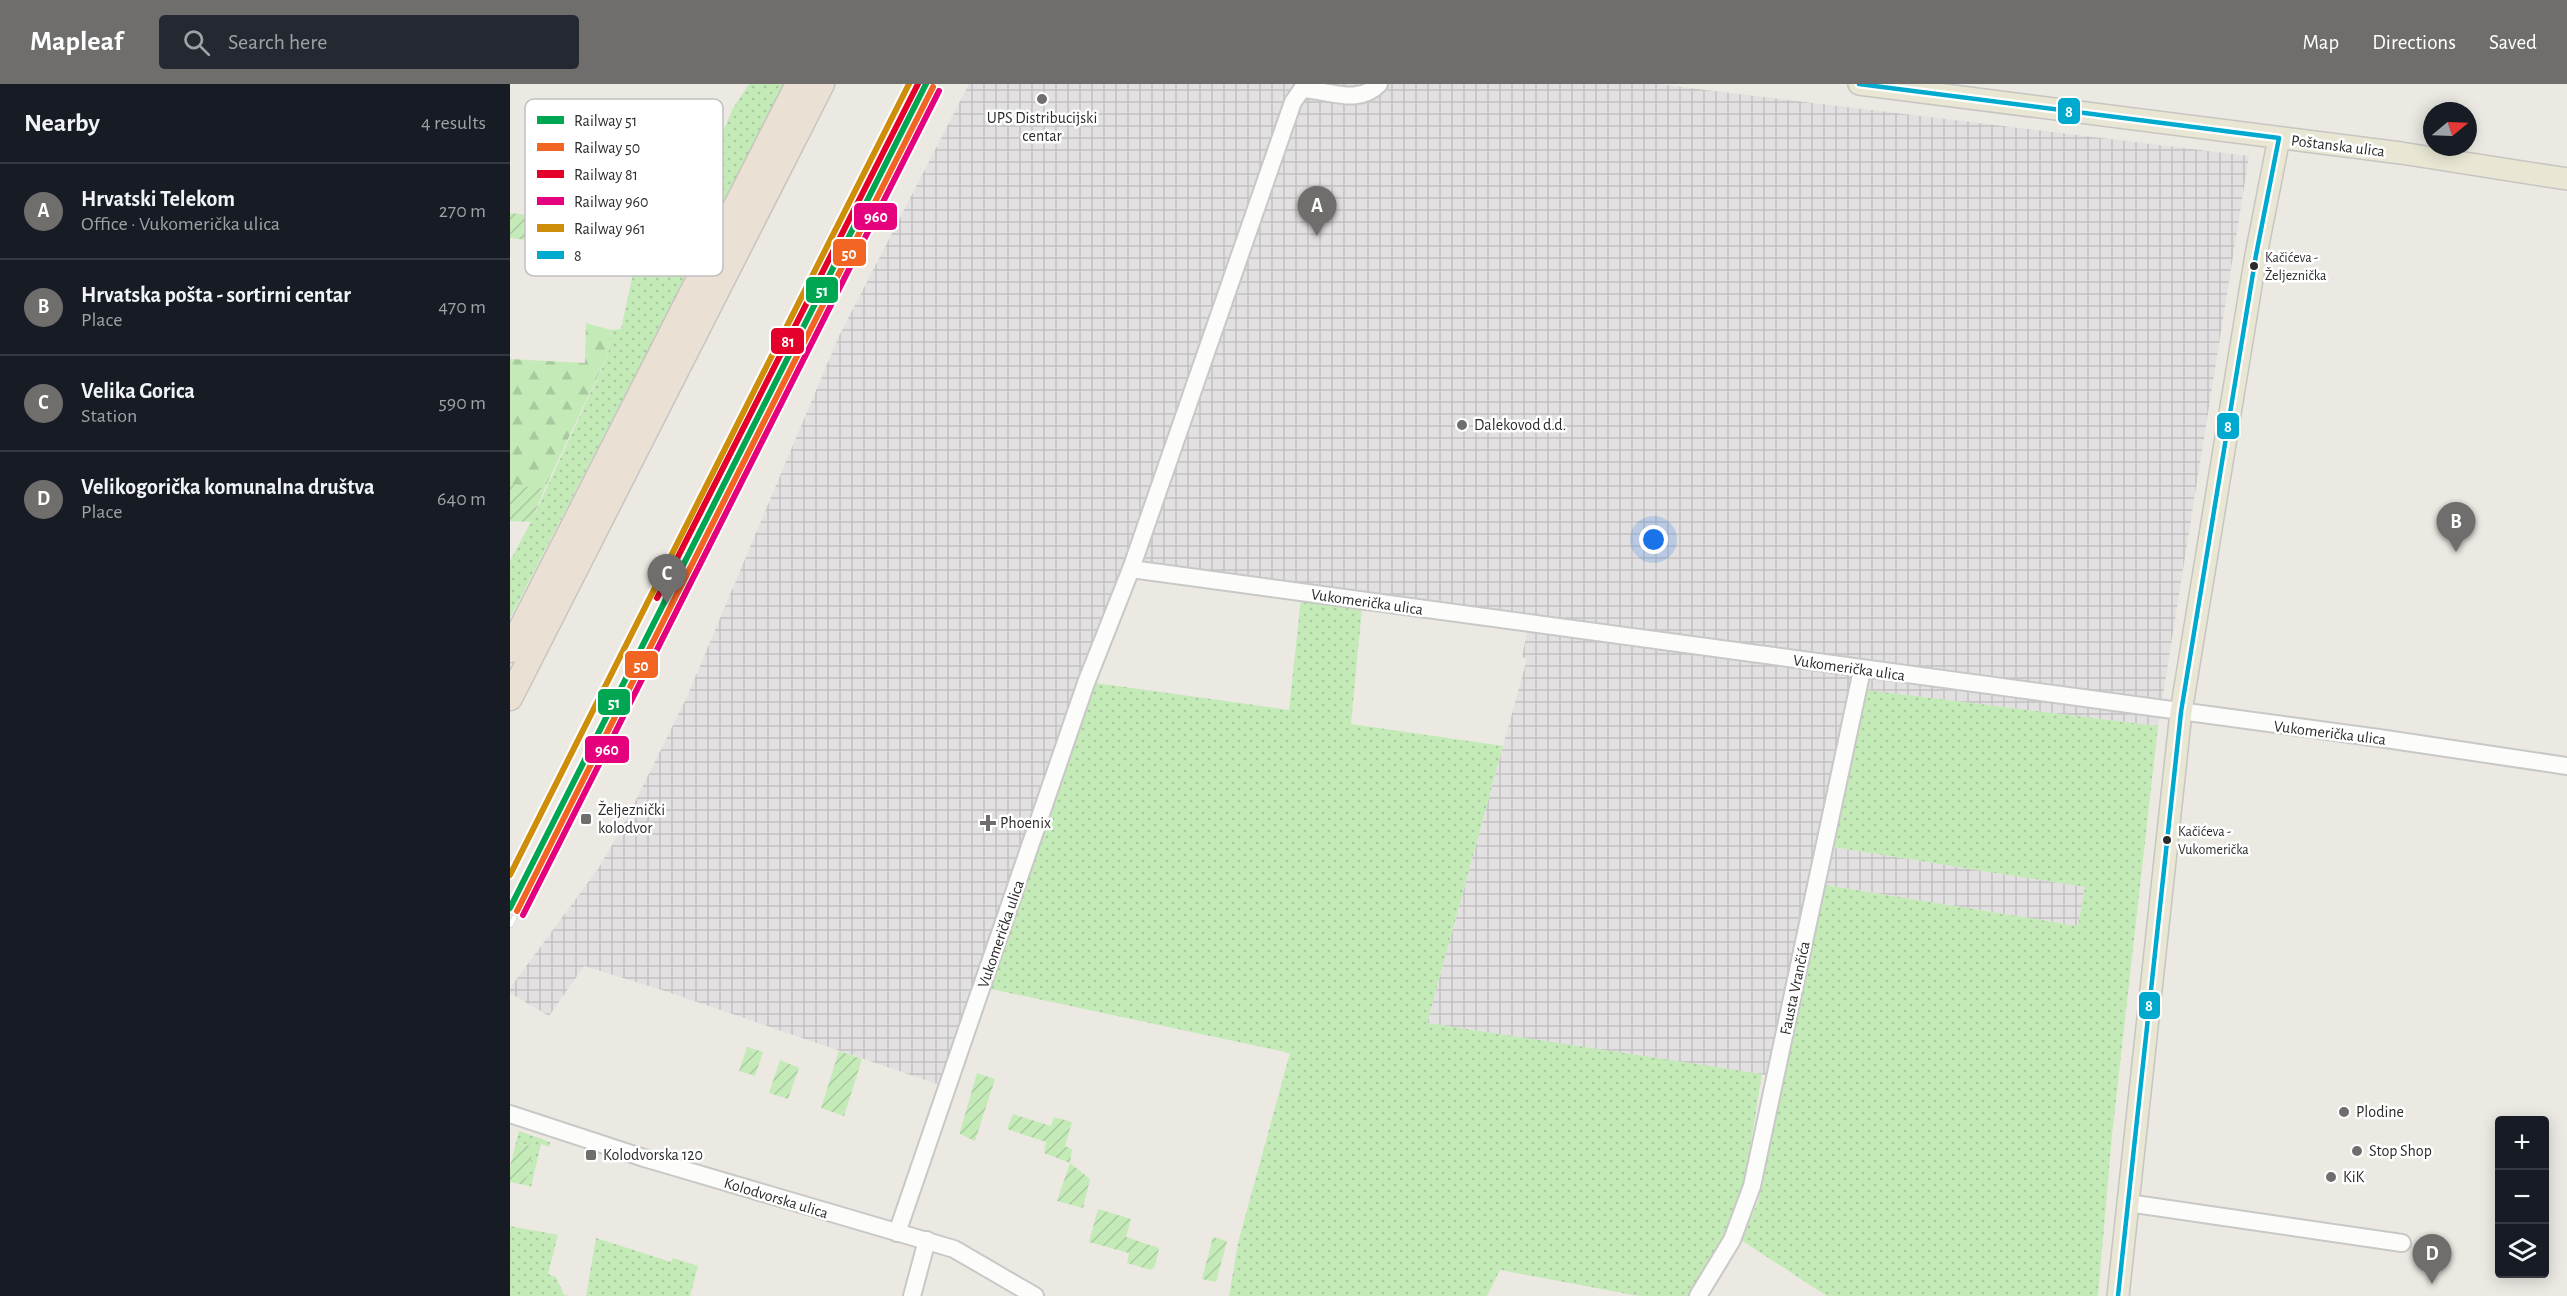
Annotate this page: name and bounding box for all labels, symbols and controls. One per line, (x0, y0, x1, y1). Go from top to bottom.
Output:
search box (159, 15, 579, 69)
icon: search (180, 26, 213, 59)
text: Mapleaf (30, 28, 123, 56)
text: Search here (228, 31, 327, 53)
text: Map (2303, 32, 2339, 53)
text: Directions (2372, 32, 2456, 53)
text: Saved (2489, 32, 2537, 53)
marker: UPS Distribucijski centar (1035, 92, 1049, 106)
line badge: 8 (2057, 97, 2081, 125)
legend (525, 99, 723, 276)
north arrow (2423, 102, 2477, 156)
text: 8 (2065, 104, 2073, 120)
text: Nearby (24, 110, 100, 136)
place label: UPS Distribucijski centar (987, 110, 1097, 144)
text: 4 results (421, 113, 486, 133)
text: Railway 51 (574, 113, 637, 130)
street label: Poštanska ulica (2290, 132, 2386, 160)
text: Railway 50 (574, 140, 640, 157)
text: Railway 81 (574, 167, 638, 184)
pin: A (1298, 186, 1336, 236)
text: Hrvatski Telekom (81, 188, 235, 210)
text: Railway 960 (574, 194, 648, 211)
text: A (38, 201, 50, 221)
text: 270 m (439, 201, 486, 221)
line badge: 960 (853, 202, 898, 231)
text: 960 (864, 209, 888, 225)
text: Office · Vukomerička ulica (81, 214, 280, 234)
text: Railway 961 (574, 221, 646, 238)
line badge: 50 (832, 238, 867, 267)
text: 50 (841, 246, 857, 262)
text: 8 (574, 248, 582, 264)
place label: Kačićeva - Željeznička (2265, 251, 2327, 283)
marker: Kačićeva - Željeznička (2248, 260, 2260, 272)
line badge: 51 (805, 276, 839, 304)
text: 51 (816, 283, 828, 299)
text: Hrvatska pošta - sortirni centar (81, 284, 351, 306)
text: B (38, 297, 49, 317)
text: 470 m (438, 297, 486, 317)
text: Place (81, 310, 122, 330)
line badge: 81 (770, 327, 805, 355)
text: 81 (781, 334, 795, 350)
text: Velika Gorica (81, 380, 195, 402)
text: C (38, 393, 49, 413)
text: 590 m (438, 393, 486, 413)
text: Station (81, 406, 137, 426)
line badge: 8 (2216, 412, 2240, 440)
place label: Dalekovod d.d. (1474, 417, 1566, 433)
marker: Dalekovod d.d. (1455, 418, 1469, 432)
text: 8 (2224, 419, 2232, 435)
text: Velikogorička komunalna društva (81, 476, 375, 498)
text: D (37, 489, 50, 509)
text: 640 m (437, 489, 486, 509)
text: Place (81, 502, 122, 522)
pin: B (2436, 502, 2476, 552)
your location (1639, 525, 1668, 554)
pin: C (648, 554, 686, 604)
street label: Vukomerička ulica (1310, 586, 1424, 618)
line badge: 50 (624, 650, 659, 679)
street label: Vukomerička ulica (1792, 652, 1906, 684)
text: 50 (633, 658, 649, 674)
line badge: 51 (597, 688, 631, 716)
text: 51 (608, 695, 620, 711)
street label: Vukomerička ulica (2273, 718, 2387, 748)
line badge: 960 (584, 735, 630, 764)
text: 960 (595, 742, 619, 758)
place label: Željeznički kolodvor (598, 800, 665, 836)
marker: Željeznički kolodvor (579, 812, 593, 826)
place label: Phoenix (1000, 815, 1051, 831)
marker: Phoenix (981, 816, 995, 830)
place label: Kačićeva - Vukomerička (2178, 825, 2249, 857)
marker: Kačićeva - Vukomerička (2161, 834, 2173, 846)
street label: Vukomerička ulica (975, 878, 1027, 990)
street label: Fausta Vrančića (1777, 940, 1813, 1036)
line badge: 8 (2138, 991, 2161, 1020)
text: 8 (2145, 998, 2153, 1014)
place label: Plodine (2356, 1104, 2404, 1120)
marker: Plodine (2337, 1105, 2351, 1119)
map controls (2495, 1116, 2549, 1278)
button: + (2495, 1116, 2549, 1170)
place label: Stop Shop (2369, 1143, 2432, 1159)
marker: Stop Shop (2350, 1144, 2364, 1158)
place label: Kolodvorska 120 (603, 1147, 703, 1163)
marker: Kolodvorska 120 (584, 1148, 598, 1162)
place label: KiK (2343, 1169, 2365, 1185)
marker: KiK (2324, 1170, 2338, 1184)
button: − (2495, 1170, 2549, 1224)
street label: Kolodvorska ulica (722, 1175, 830, 1221)
button: layers (2495, 1224, 2549, 1278)
pin: D (2412, 1234, 2452, 1284)

